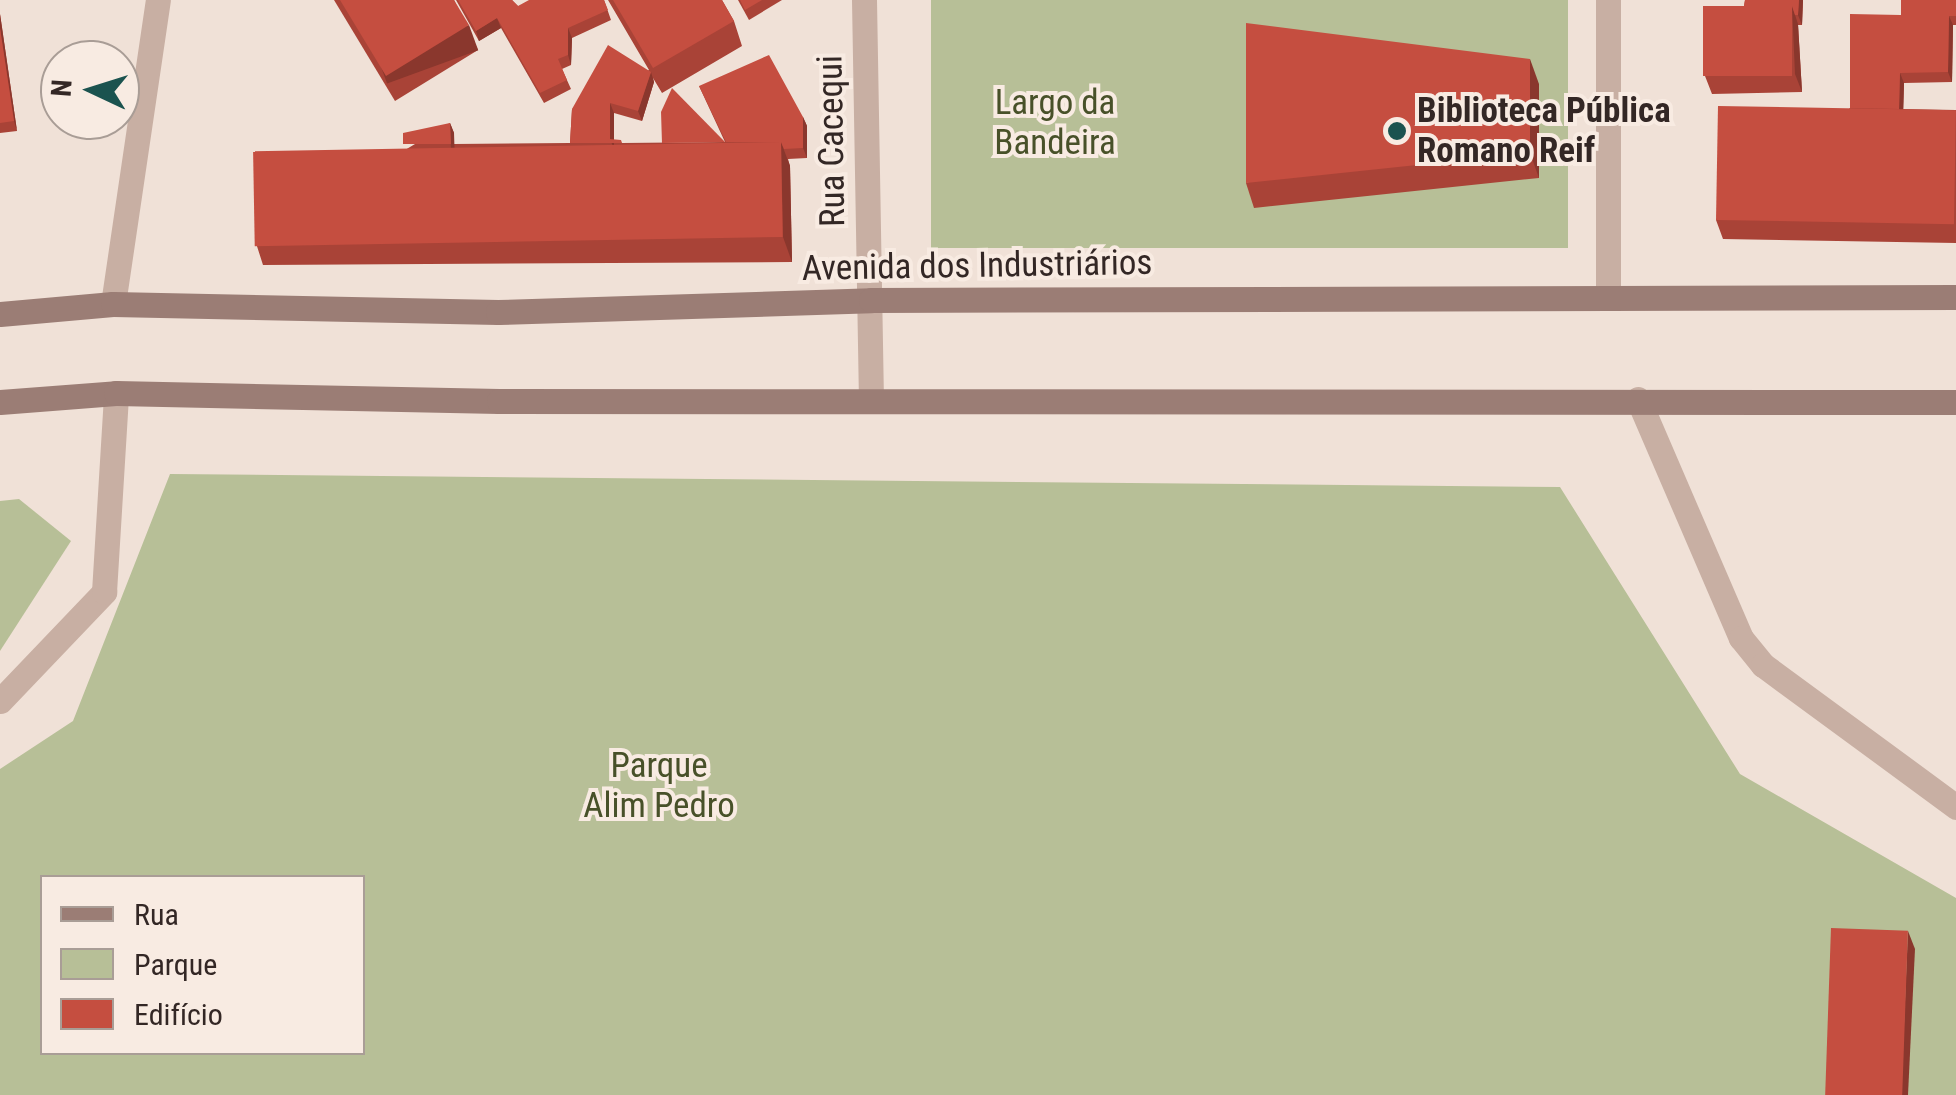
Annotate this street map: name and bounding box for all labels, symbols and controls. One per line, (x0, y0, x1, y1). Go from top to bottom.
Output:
north arrow (40, 40, 140, 140)
street label: Rua Cacequi (810, 55, 854, 227)
text: N (45, 78, 79, 98)
park label: Largo da Bandeira (994, 82, 1116, 164)
place label: Biblioteca Pública Romano Reif (1417, 90, 1671, 172)
marker: Biblioteca Pública Romano Reif (1386, 120, 1408, 142)
street label: Avenida dos Industriários (801, 242, 1153, 290)
park label: Parque Alim Pedro (583, 745, 735, 827)
legend (40, 875, 365, 1055)
text: Rua (134, 897, 179, 932)
text: Parque (134, 947, 217, 982)
text: Edifício (134, 997, 223, 1032)

